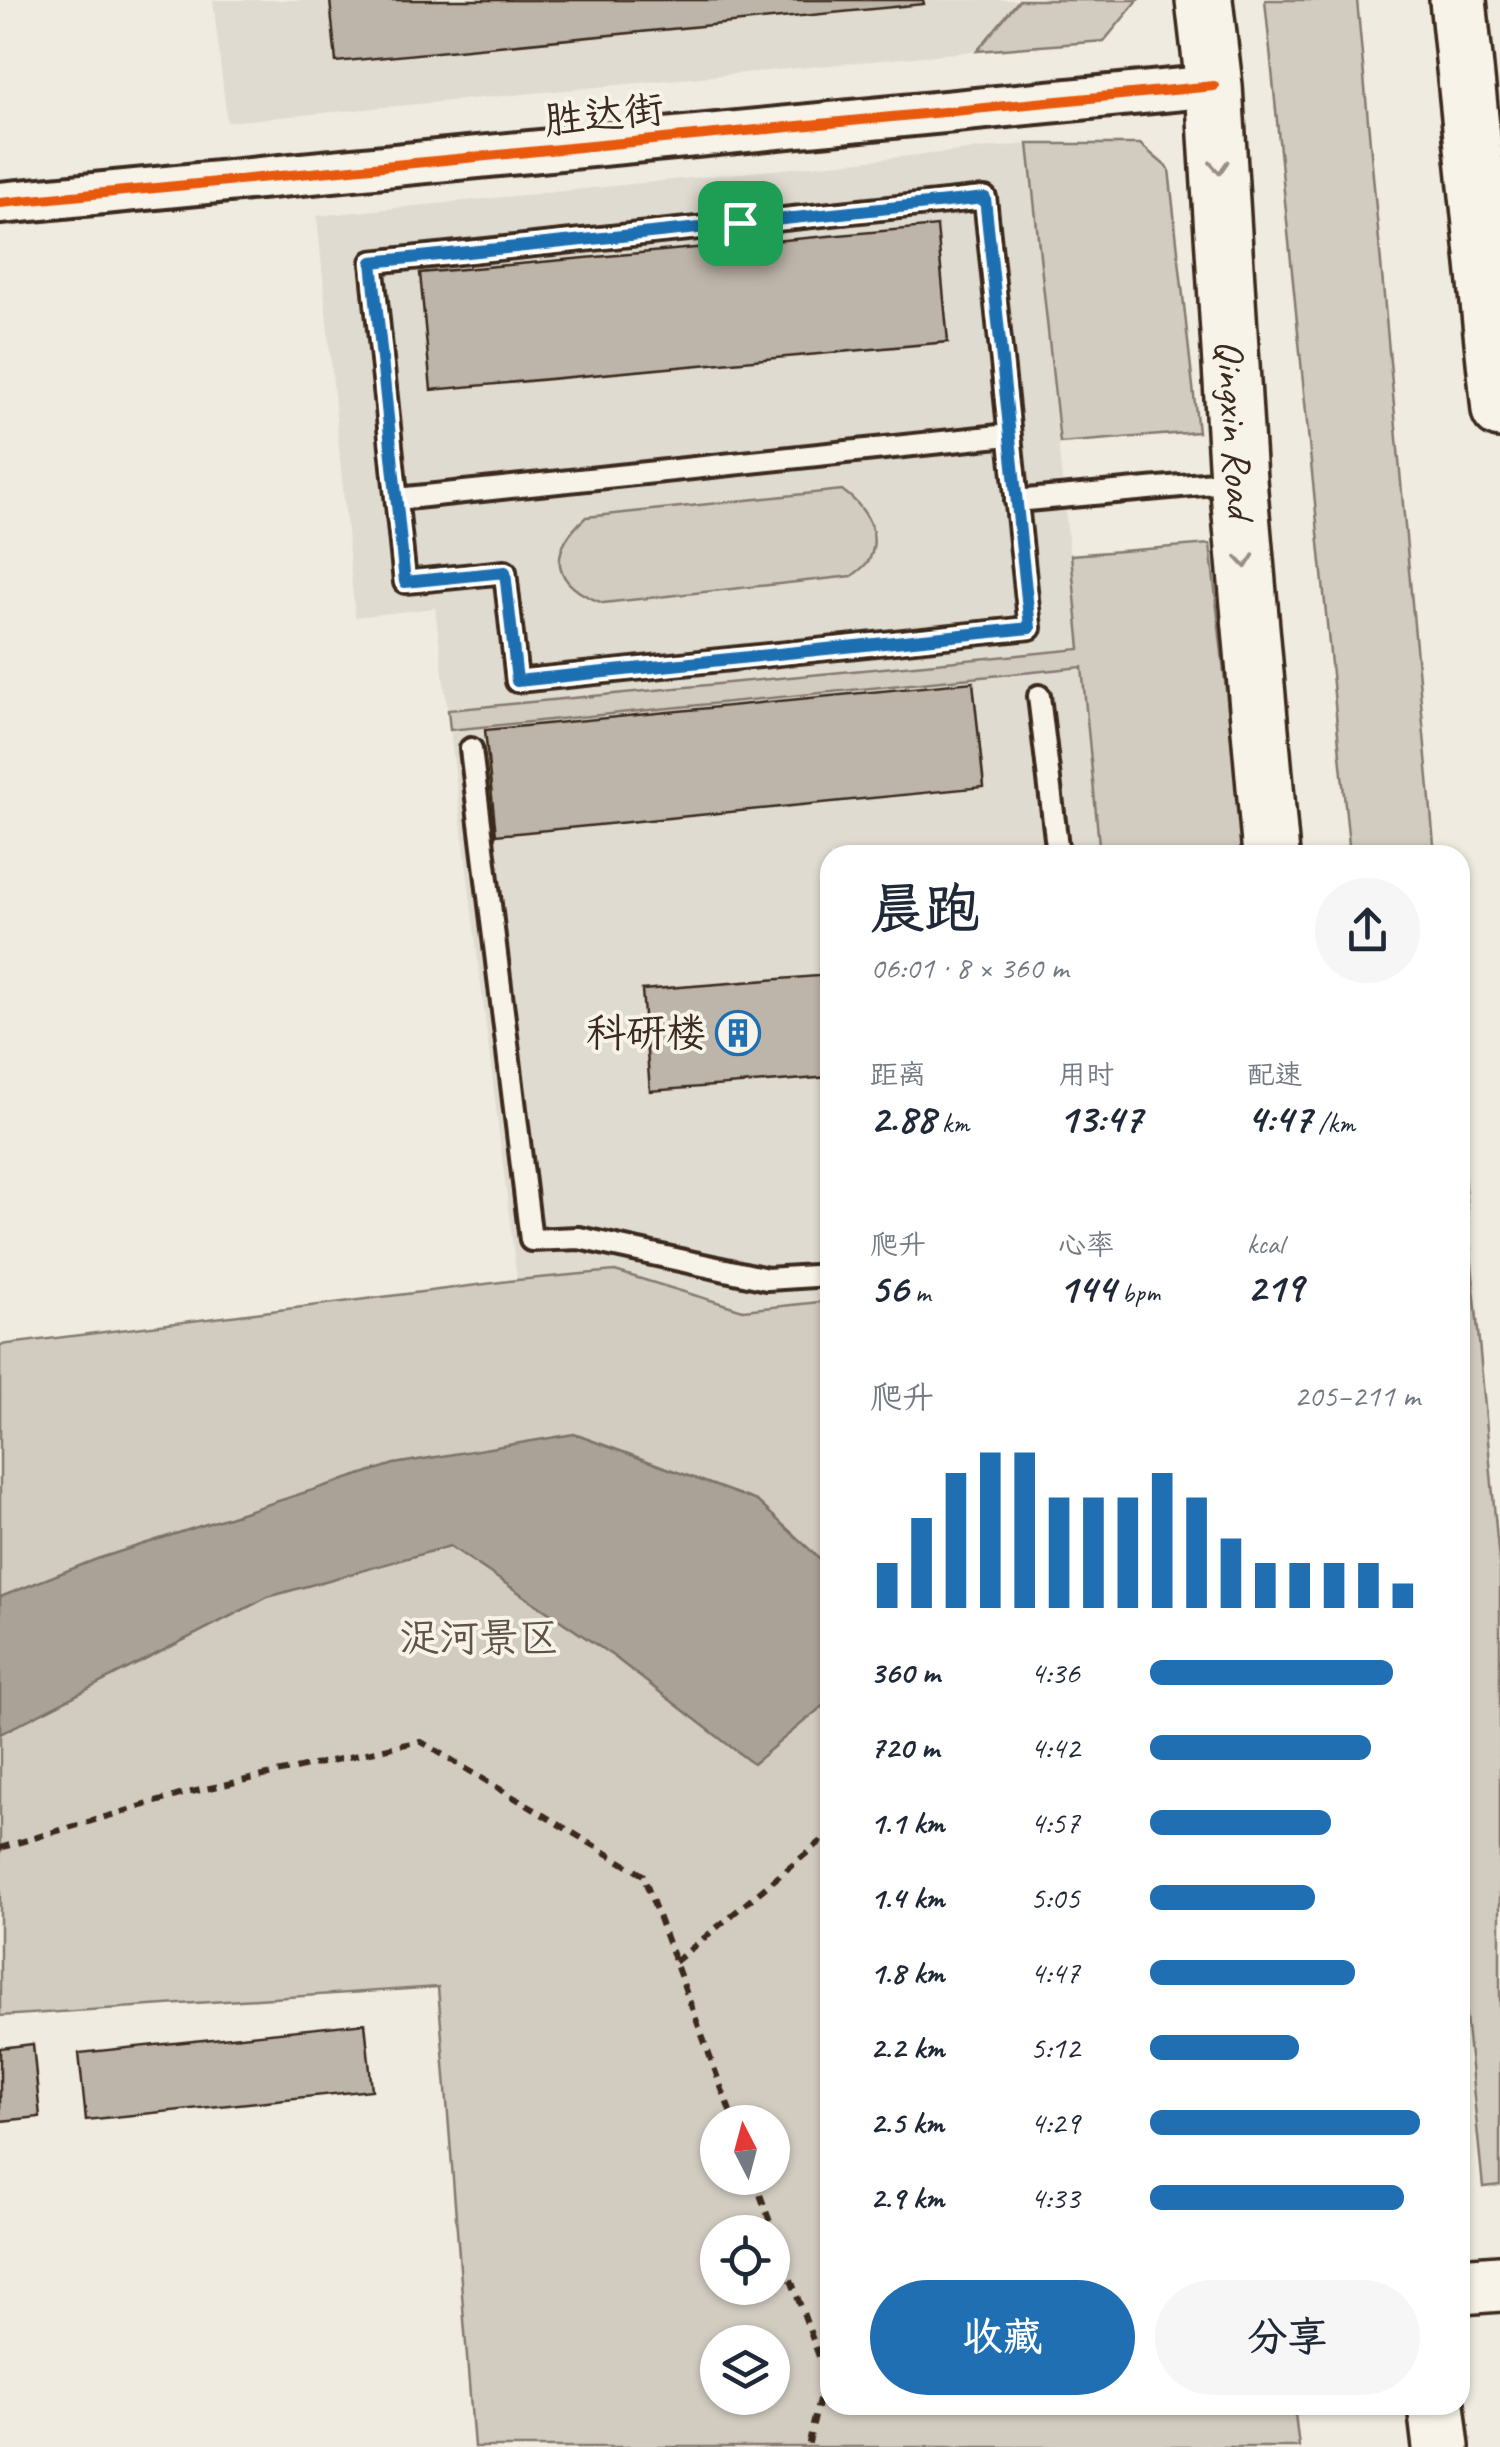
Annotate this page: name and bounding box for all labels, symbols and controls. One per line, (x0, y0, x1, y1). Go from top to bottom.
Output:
street label: 胜达街 (542, 84, 666, 146)
one-way arrow (1208, 159, 1229, 175)
pin (698, 181, 783, 266)
icon: arrive (713, 196, 768, 251)
street label: Qingxin Road (1205, 338, 1267, 526)
one-way arrow (1233, 553, 1255, 569)
text: 晨跑 (870, 874, 980, 944)
button: share (1315, 878, 1420, 983)
text: 06:01 · 8 × 360 m (870, 947, 1068, 988)
place label: 科研楼 (586, 1008, 706, 1058)
building icon: 科研楼 (715, 1010, 761, 1056)
text: 距离 (870, 1057, 926, 1092)
text: 用时 (1058, 1057, 1114, 1092)
text: 配速 (1247, 1057, 1303, 1092)
text: 2.88 (870, 1092, 935, 1145)
text: 13:47 (1058, 1092, 1142, 1145)
text: 4:47 (1247, 1092, 1312, 1145)
text: km (935, 1105, 969, 1140)
text: /km (1312, 1105, 1355, 1140)
text: kcal (1247, 1226, 1284, 1261)
text: 爬升 (870, 1227, 926, 1262)
text: 心率 (1058, 1227, 1114, 1262)
text: 219 (1247, 1261, 1303, 1314)
text: 56 (870, 1262, 908, 1315)
text: 144 (1058, 1262, 1115, 1315)
text: m (908, 1275, 930, 1310)
text: bpm (1115, 1275, 1160, 1310)
text: 205–211 m (1294, 1375, 1420, 1416)
text: 爬升 (870, 1377, 934, 1418)
park label: 浞河景区 (399, 1613, 559, 1663)
text: 360 m (870, 1652, 940, 1693)
text: 4:36 (1030, 1652, 1080, 1693)
text: 720 m (870, 1727, 939, 1768)
text: 4:42 (1030, 1727, 1080, 1768)
text: 1.1 km (870, 1802, 944, 1843)
text: 4:57 (1030, 1802, 1080, 1843)
text: 1.4 km (870, 1877, 944, 1918)
text: 5:05 (1030, 1877, 1080, 1918)
text: 1.8 km (870, 1952, 944, 1993)
text: 4:47 (1030, 1952, 1080, 1993)
text: 2.2 km (870, 2027, 944, 2068)
text: 5:12 (1030, 2027, 1080, 2068)
text: 2.5 km (870, 2102, 944, 2143)
text: 4:29 (1030, 2102, 1080, 2143)
north arrow (700, 2105, 790, 2195)
map controls (700, 2105, 790, 2415)
text: 2.9 km (870, 2177, 944, 2218)
text: 4:33 (1030, 2177, 1080, 2218)
button: locate (700, 2215, 790, 2305)
button: 收藏 (870, 2280, 1135, 2395)
button: 分享 (1155, 2280, 1420, 2395)
button: layers (700, 2325, 790, 2415)

